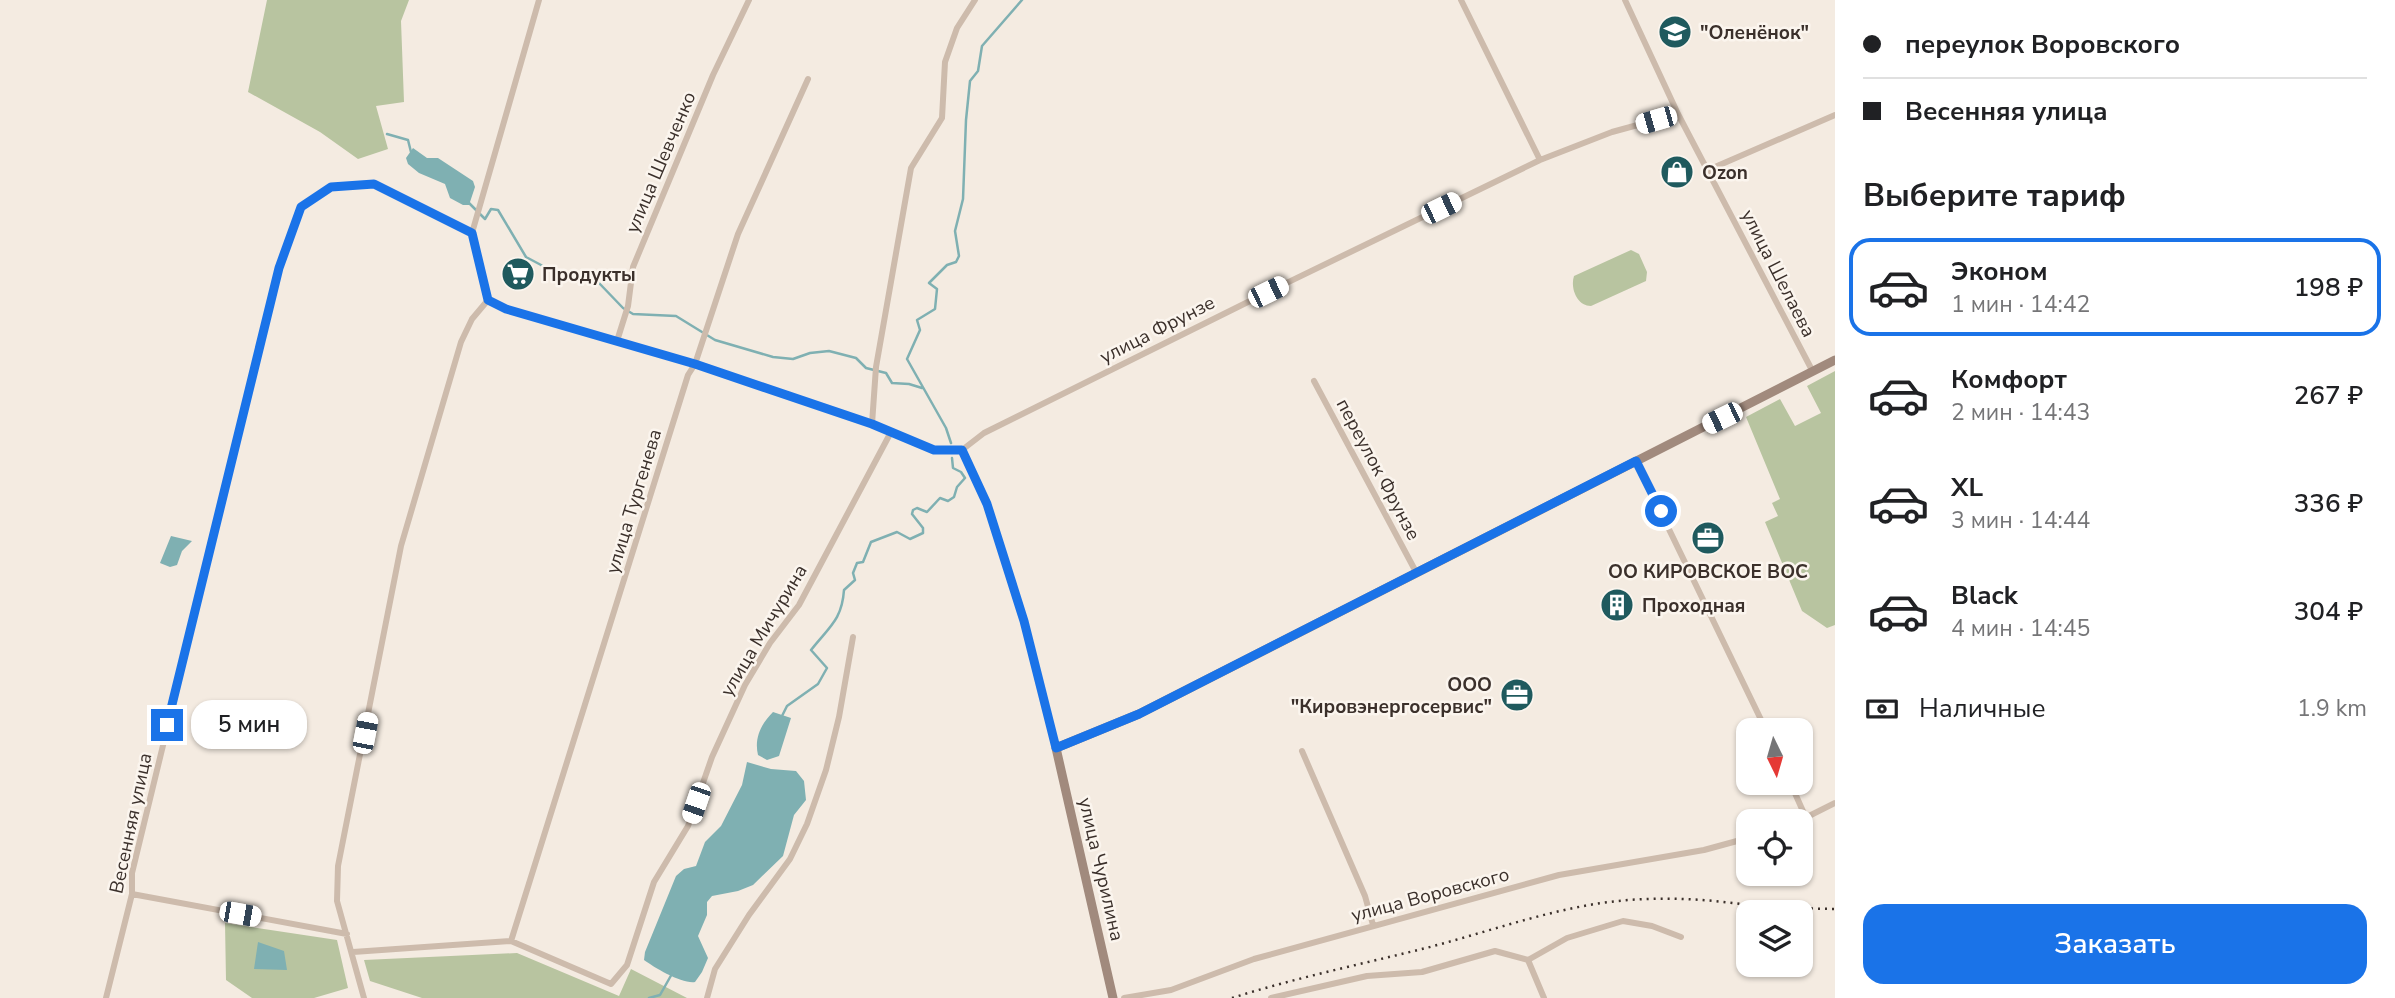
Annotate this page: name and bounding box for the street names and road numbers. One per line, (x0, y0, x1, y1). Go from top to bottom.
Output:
street label: улица Шевченко (619, 88, 702, 237)
street label: улица Шелаева (1735, 205, 1822, 342)
street label: улица Фрунзе (1095, 290, 1219, 370)
street label: переулок Фрунзе (1330, 394, 1426, 545)
street label: улица Тургенева (600, 426, 668, 577)
street label: улица Мичурина (714, 560, 813, 701)
street label: Весенняя улица (103, 751, 159, 896)
street label: улица Чурилина (1072, 795, 1130, 943)
street label: улица Воровского (1348, 861, 1512, 929)

